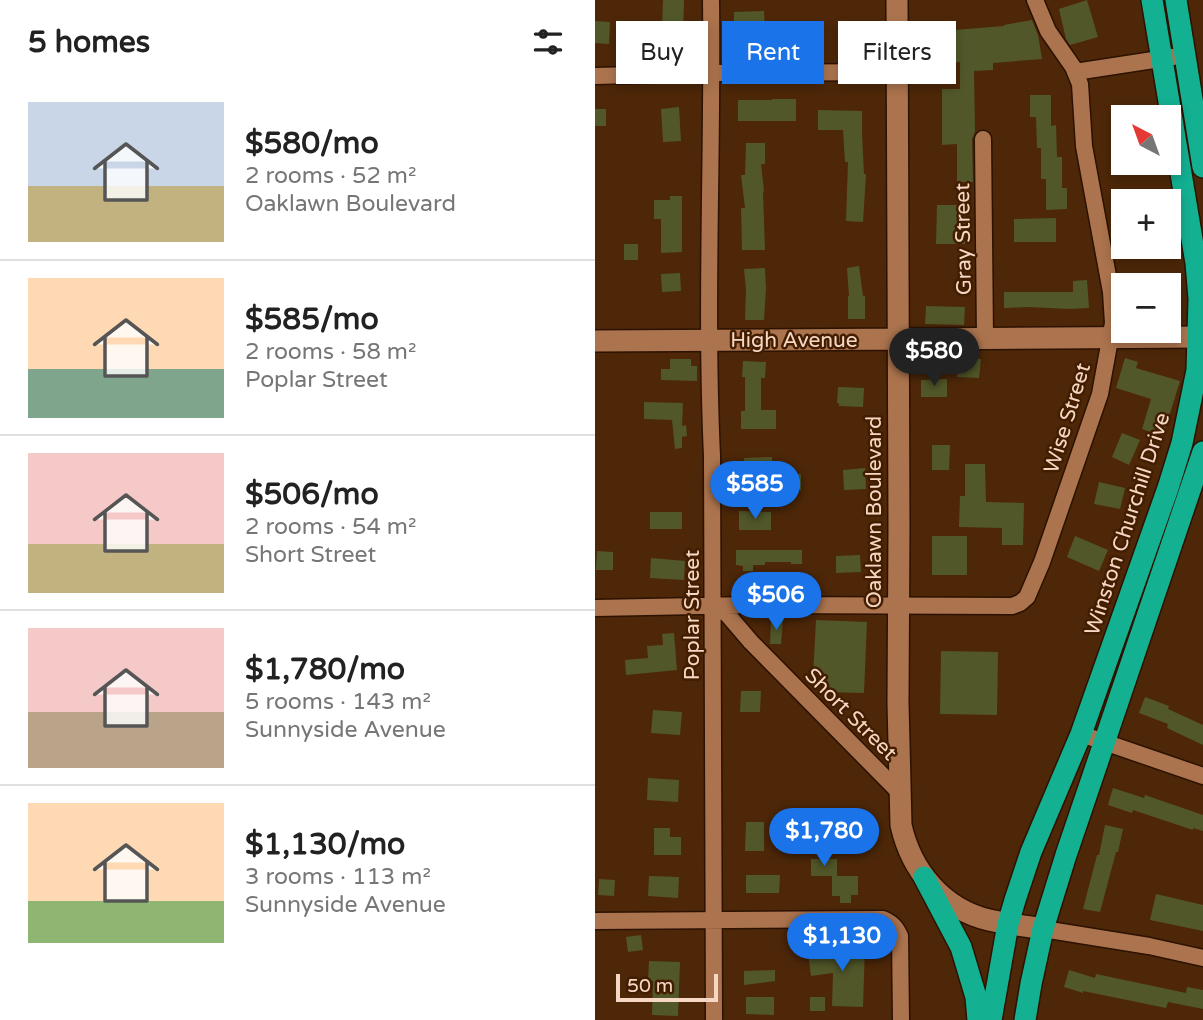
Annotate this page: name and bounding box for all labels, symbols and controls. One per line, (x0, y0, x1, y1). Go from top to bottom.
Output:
chip: Buy (616, 21, 708, 84)
chip: Rent (722, 21, 824, 84)
chip: Filters (838, 21, 956, 84)
icon: filters (529, 23, 567, 61)
text: 5 homes (28, 24, 150, 61)
north arrow (1111, 105, 1181, 175)
map controls (1111, 105, 1181, 343)
text: $580/mo (245, 125, 379, 162)
icon: home (84, 130, 168, 214)
text: 2 rooms · 52 m² (245, 162, 416, 190)
street label: Gray Street (950, 183, 977, 295)
button: + (1111, 189, 1181, 259)
text: Oaklawn Boulevard (245, 190, 456, 218)
button: − (1111, 273, 1181, 343)
text: $585/mo (245, 301, 379, 338)
icon: home (84, 306, 168, 390)
street label: High Avenue (730, 328, 858, 353)
pin: $580 (893, 328, 975, 388)
text: $580 (905, 337, 963, 365)
text: 2 rooms · 58 m² (245, 338, 416, 366)
street label: Wise Street (1039, 360, 1096, 476)
text: Poplar Street (245, 366, 388, 394)
street label: Winston Churchill Drive (1080, 410, 1175, 639)
street label: Oaklawn Boulevard (862, 416, 887, 608)
pin: $585 (714, 462, 796, 521)
text: $585 (726, 470, 784, 498)
text: $506/mo (245, 476, 379, 513)
icon: home (84, 481, 168, 565)
text: 2 rooms · 54 m² (245, 513, 416, 541)
text: Short Street (245, 541, 376, 569)
street label: Poplar Street (680, 550, 705, 680)
pin: $506 (735, 572, 817, 632)
text: $506 (747, 581, 805, 609)
text: $1,780/mo (245, 651, 405, 688)
icon: home (84, 656, 168, 740)
street label: Short Street (799, 663, 902, 766)
text: 5 rooms · 143 m² (245, 688, 431, 716)
text: Sunnyside Avenue (245, 716, 446, 744)
pin: $1,780 (767, 808, 881, 868)
text: $1,780 (785, 817, 863, 845)
text: $1,130/mo (245, 826, 405, 863)
icon: home (84, 831, 168, 915)
text: 3 rooms · 113 m² (245, 863, 431, 891)
text: Sunnyside Avenue (245, 891, 446, 919)
pin: $1,130 (785, 914, 899, 973)
text: $1,130 (803, 922, 881, 950)
scale bar (616, 971, 717, 1003)
text: 50 m (627, 975, 673, 997)

